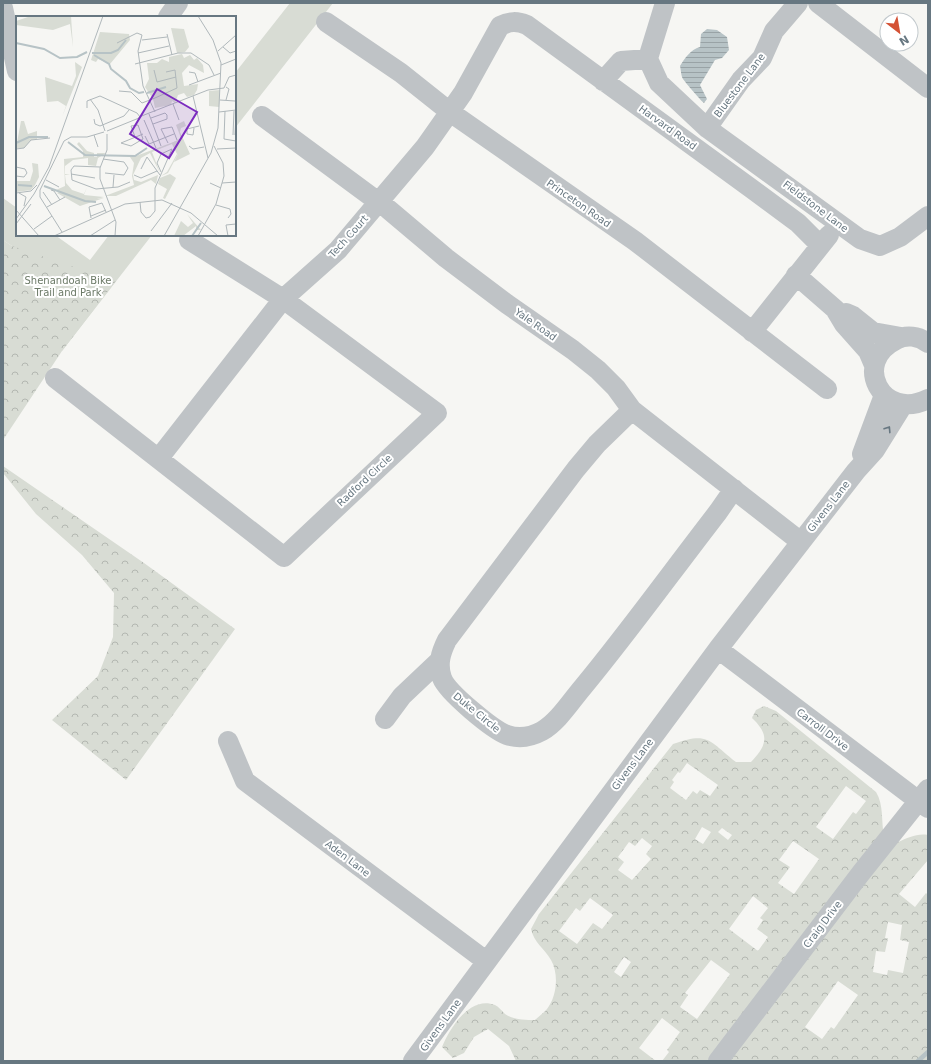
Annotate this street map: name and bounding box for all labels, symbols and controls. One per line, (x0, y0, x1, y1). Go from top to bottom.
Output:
north arrow (879, 12, 919, 52)
inset map (16, 16, 236, 236)
text: N (897, 32, 911, 48)
street label: Bluestone Lane (712, 51, 767, 119)
street label: Harvard Road (637, 103, 699, 152)
street label: Princeton Road (545, 177, 613, 230)
street label: Fieldstone Lane (781, 178, 850, 234)
street label: Tech Court (326, 213, 370, 260)
park label: Shenandoah Bike Trail and Park (25, 275, 111, 298)
street label: Yale Road (512, 306, 559, 343)
one-way arrow (883, 426, 891, 433)
street label: Radford Circle (335, 452, 394, 508)
street label: Givens Lane (805, 479, 852, 534)
street label: Duke Circle (451, 690, 502, 735)
street label: Carroll Drive (794, 706, 851, 753)
street label: Givens Lane (609, 736, 655, 792)
street label: Aden Lane (323, 838, 372, 879)
street label: Craig Drive (801, 899, 844, 950)
street label: Givens Lane (418, 997, 463, 1053)

